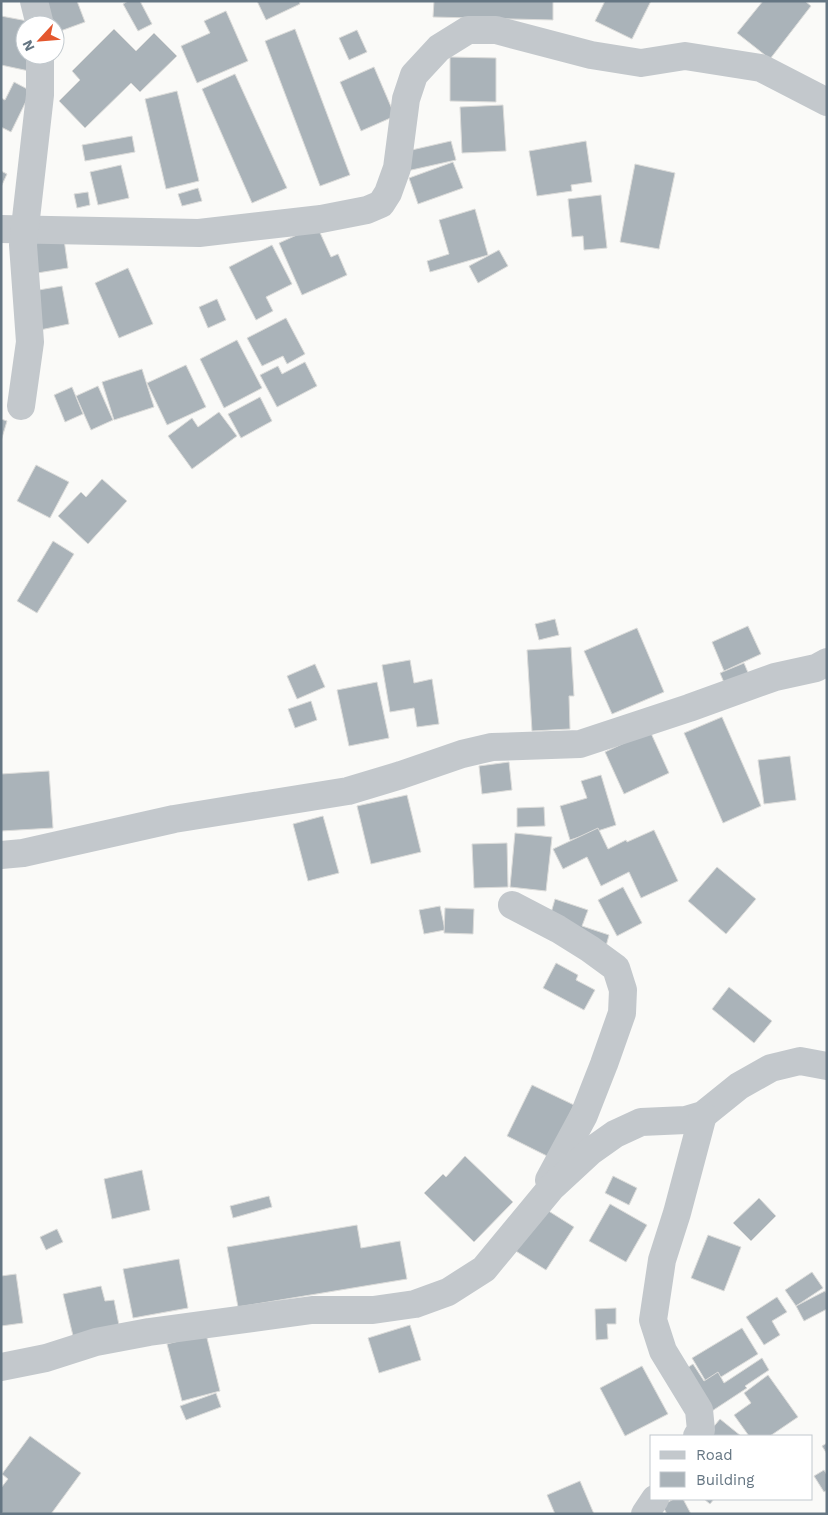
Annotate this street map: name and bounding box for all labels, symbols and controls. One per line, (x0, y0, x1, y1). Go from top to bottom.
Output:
north arrow (15, 15, 65, 65)
text: N (19, 38, 38, 54)
legend (650, 1435, 813, 1500)
text: Road (696, 1446, 733, 1464)
text: Building (696, 1471, 754, 1489)

